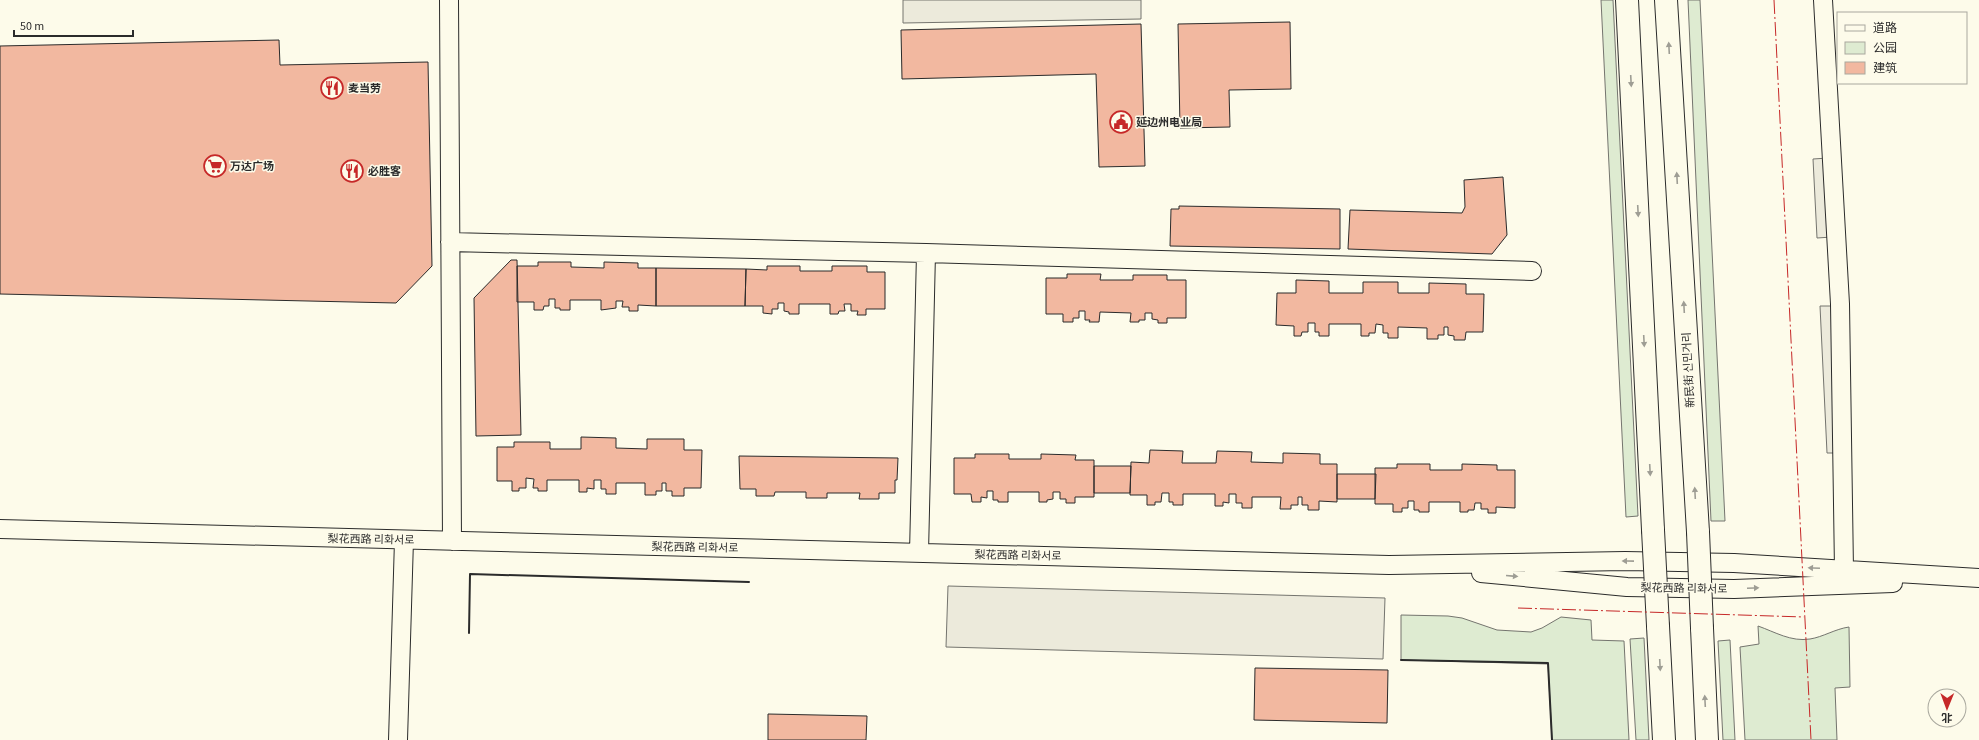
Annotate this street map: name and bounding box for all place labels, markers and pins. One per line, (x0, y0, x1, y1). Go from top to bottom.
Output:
restaurant icon: 麦当劳 (319, 75, 345, 101)
place label: 麦当劳 (348, 81, 381, 96)
public building icon: 延边州电业局 (1108, 109, 1134, 135)
place label: 延边州电业局 (1136, 115, 1202, 130)
supermarket icon: 万达广场 (202, 153, 228, 179)
restaurant icon: 必胜客 (339, 158, 365, 184)
place label: 万达广场 (230, 159, 274, 174)
place label: 必胜客 (368, 164, 401, 179)

